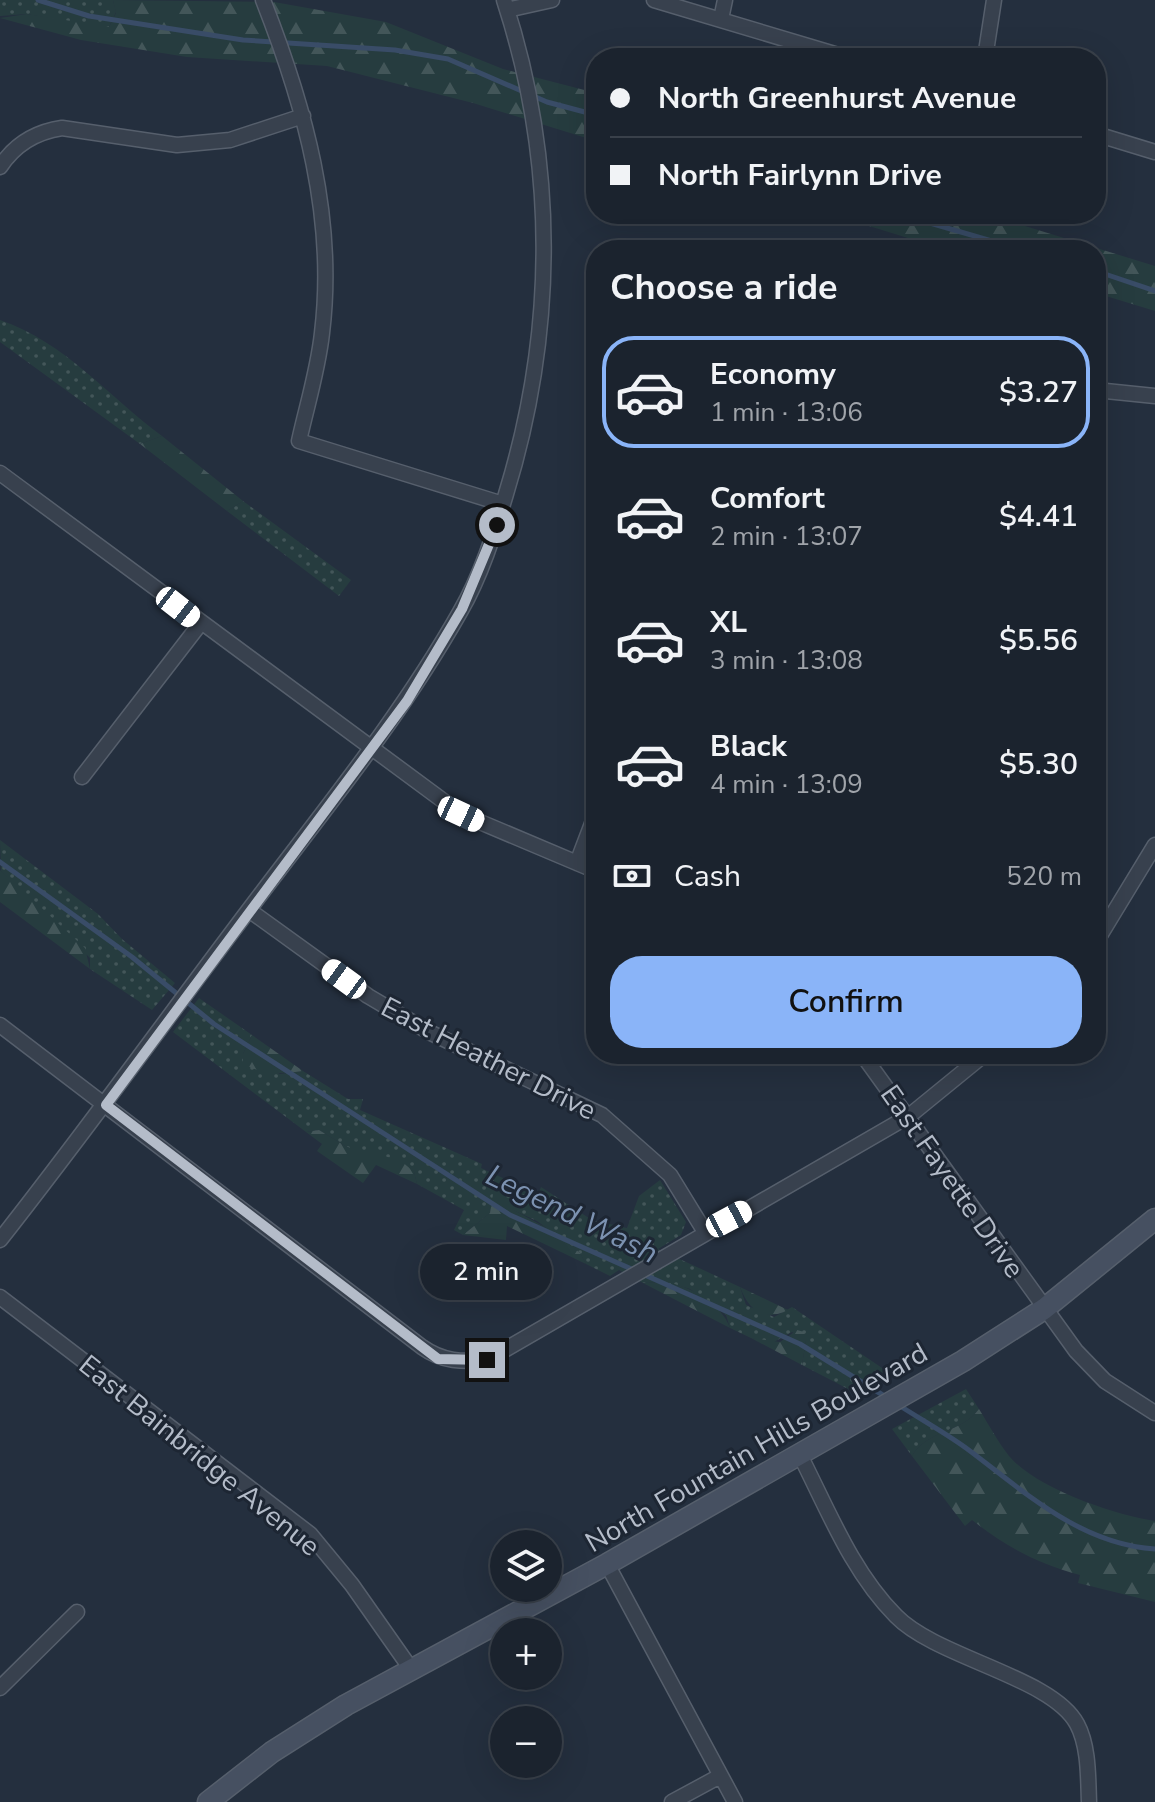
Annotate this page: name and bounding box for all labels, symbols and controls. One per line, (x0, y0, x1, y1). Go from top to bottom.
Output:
text: North Greenhurst Avenue (658, 78, 1016, 119)
text: North Fairlynn Drive (658, 155, 942, 196)
text: Choose a ride (610, 263, 838, 312)
text: Economy (710, 354, 836, 395)
icon: car (614, 356, 686, 428)
text: $3.27 (999, 372, 1078, 413)
text: 1 min · 13:06 (710, 395, 863, 430)
text: Comfort (710, 478, 825, 519)
icon: car (614, 480, 686, 552)
text: $4.41 (999, 496, 1078, 537)
route start (479, 507, 515, 543)
text: 2 min · 13:07 (710, 519, 863, 554)
car (152, 583, 204, 631)
text: XL (710, 602, 747, 643)
icon: car (614, 604, 686, 676)
text: $5.56 (999, 620, 1078, 661)
text: 3 min · 13:08 (710, 643, 863, 678)
text: Black (710, 726, 787, 767)
icon: car (614, 728, 686, 800)
text: $5.30 (999, 744, 1078, 785)
text: 4 min · 13:09 (710, 767, 863, 802)
car (434, 793, 488, 835)
icon: cash (610, 854, 654, 898)
text: Cash (674, 856, 741, 897)
text: 520 m (1006, 859, 1082, 894)
car (318, 955, 370, 1003)
button: Confirm (610, 956, 1082, 1048)
street label: East Heather Drive (375, 988, 603, 1130)
street label: East Fayette Drive (871, 1078, 1033, 1286)
water label: Legend Wash (479, 1155, 665, 1274)
car (702, 1197, 756, 1241)
callout: 2 min (421, 1244, 553, 1300)
text: 2 min (453, 1254, 519, 1289)
street label: North Fountain Hills Boulevard (578, 1334, 935, 1562)
route end (469, 1342, 505, 1378)
street label: East Bainbridge Avenue (71, 1346, 328, 1565)
map controls (490, 1530, 562, 1778)
button: layers (490, 1530, 562, 1602)
button: + (490, 1618, 562, 1690)
button: − (490, 1706, 562, 1778)

